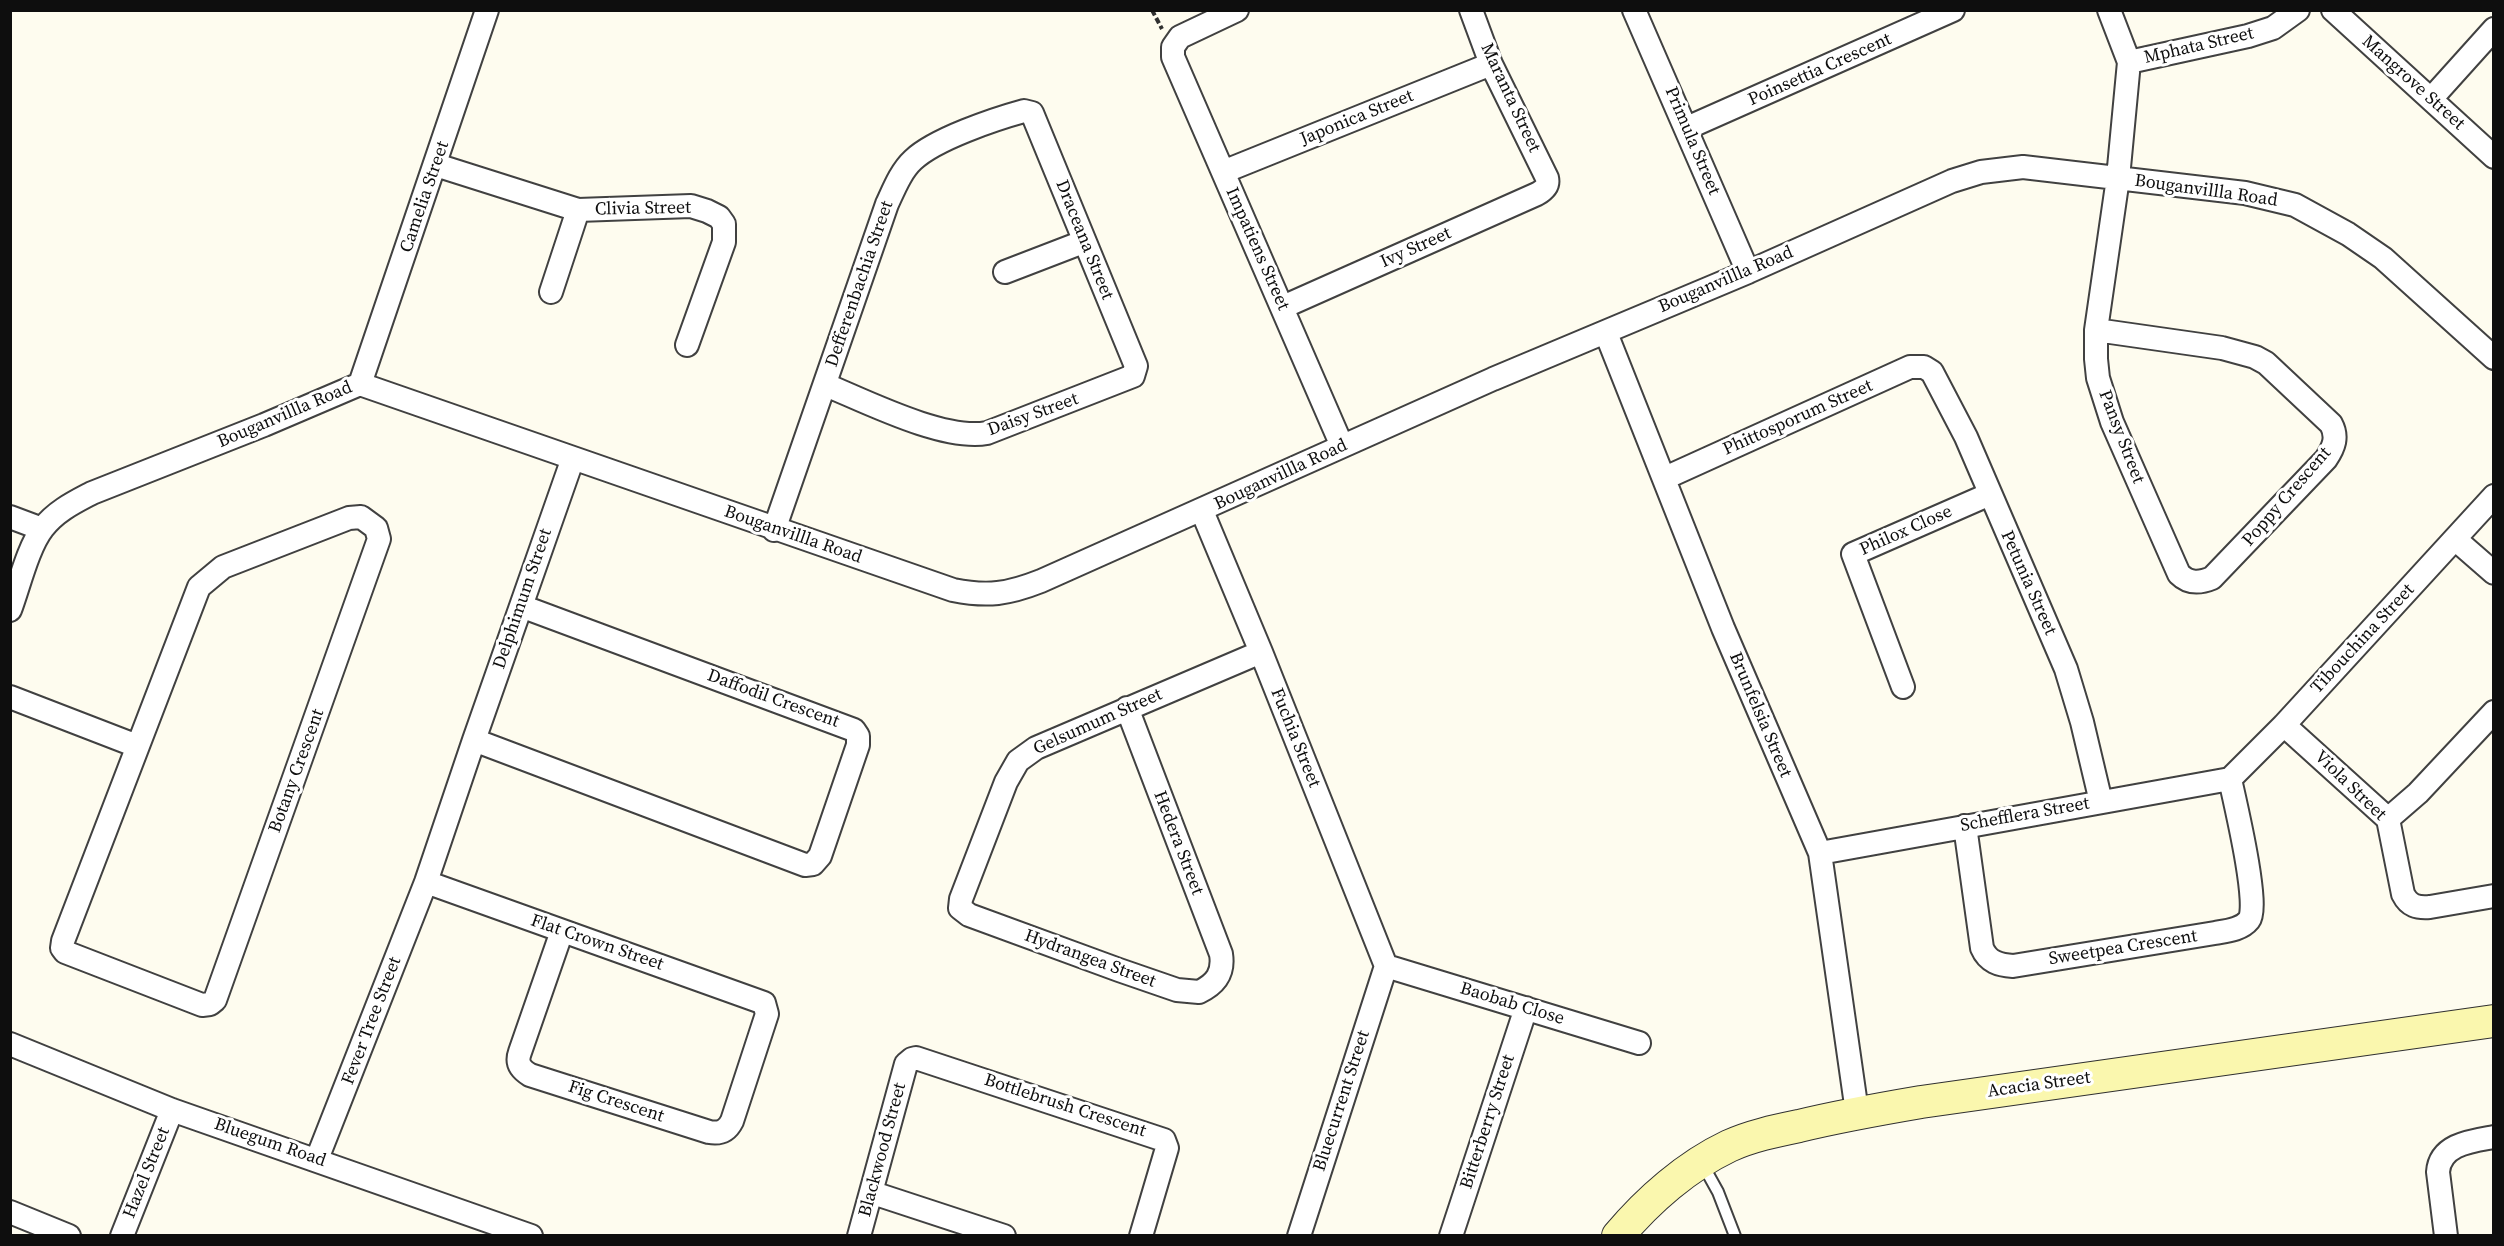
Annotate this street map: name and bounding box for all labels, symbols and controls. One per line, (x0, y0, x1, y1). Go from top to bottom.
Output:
street label: Mphata Street (2142, 23, 2256, 69)
street label: Poinsettia Crescent (1745, 29, 1895, 111)
street label: Mangrove Street (2357, 31, 2469, 135)
street label: Maranta Street (1475, 40, 1545, 156)
street label: Primula Street (1660, 84, 1724, 198)
street label: Japonica Street (1297, 85, 1417, 151)
street label: Camelia Street (396, 139, 454, 255)
street label: Bouganvillla Road (2133, 170, 2279, 212)
street label: Draceana Street (1050, 177, 1118, 303)
street label: Impatiens Street (1220, 184, 1294, 314)
street label: Clivia Street (595, 197, 691, 221)
street label: Defferenbachia Street (821, 198, 899, 370)
street label: Ivy Street (1377, 223, 1455, 273)
street label: Bouganvillla Road (1655, 242, 1797, 318)
street label: Phittosporum Street (1720, 375, 1876, 461)
street label: Bouganvillla Road (214, 377, 356, 453)
street label: Pansy Street (2093, 387, 2149, 487)
street label: Daisy Street (985, 389, 1081, 441)
street label: Bouganvillla Road (1211, 435, 1351, 515)
street label: Poppy Crescent (2238, 443, 2336, 551)
street label: Bouganvillla Road (721, 501, 865, 569)
street label: Philox Close (1856, 501, 1956, 561)
street label: Delphimum Street (489, 526, 557, 672)
street label: Petunia Street (1995, 527, 2061, 639)
street label: Tibouchina Street (2307, 580, 2419, 698)
street label: Brunfelsia Street (1724, 649, 1796, 781)
street label: Daffodil Crescent (704, 665, 842, 733)
street label: Gelsumum Street (1030, 684, 1166, 760)
street label: Fuchia Street (1265, 685, 1325, 791)
street label: Botany Crescent (265, 706, 329, 836)
street label: Viola Street (2310, 746, 2390, 826)
street label: Hedera Street (1148, 788, 1208, 898)
street label: Schefflera Street (1959, 793, 2091, 837)
street label: Flat Crown Street (528, 910, 666, 976)
street label: Hydrangea Street (1021, 925, 1159, 993)
street label: Sweetpea Crescent (2047, 926, 2199, 970)
street label: Fever Tree Street (338, 954, 406, 1088)
street label: Baobab Close (1457, 978, 1567, 1030)
street label: Bluecurrent Street (1309, 1028, 1375, 1174)
street label: Bitterberry Street (1456, 1052, 1520, 1192)
street label: Acacia Street (1986, 1067, 2092, 1103)
street label: Bottlebrush Crescent (981, 1070, 1149, 1142)
street label: Fig Crescent (565, 1076, 667, 1128)
street label: Blackwood Street (855, 1081, 911, 1219)
street label: Bluegum Road (211, 1114, 329, 1172)
street label: Hazel Street (119, 1124, 175, 1222)

